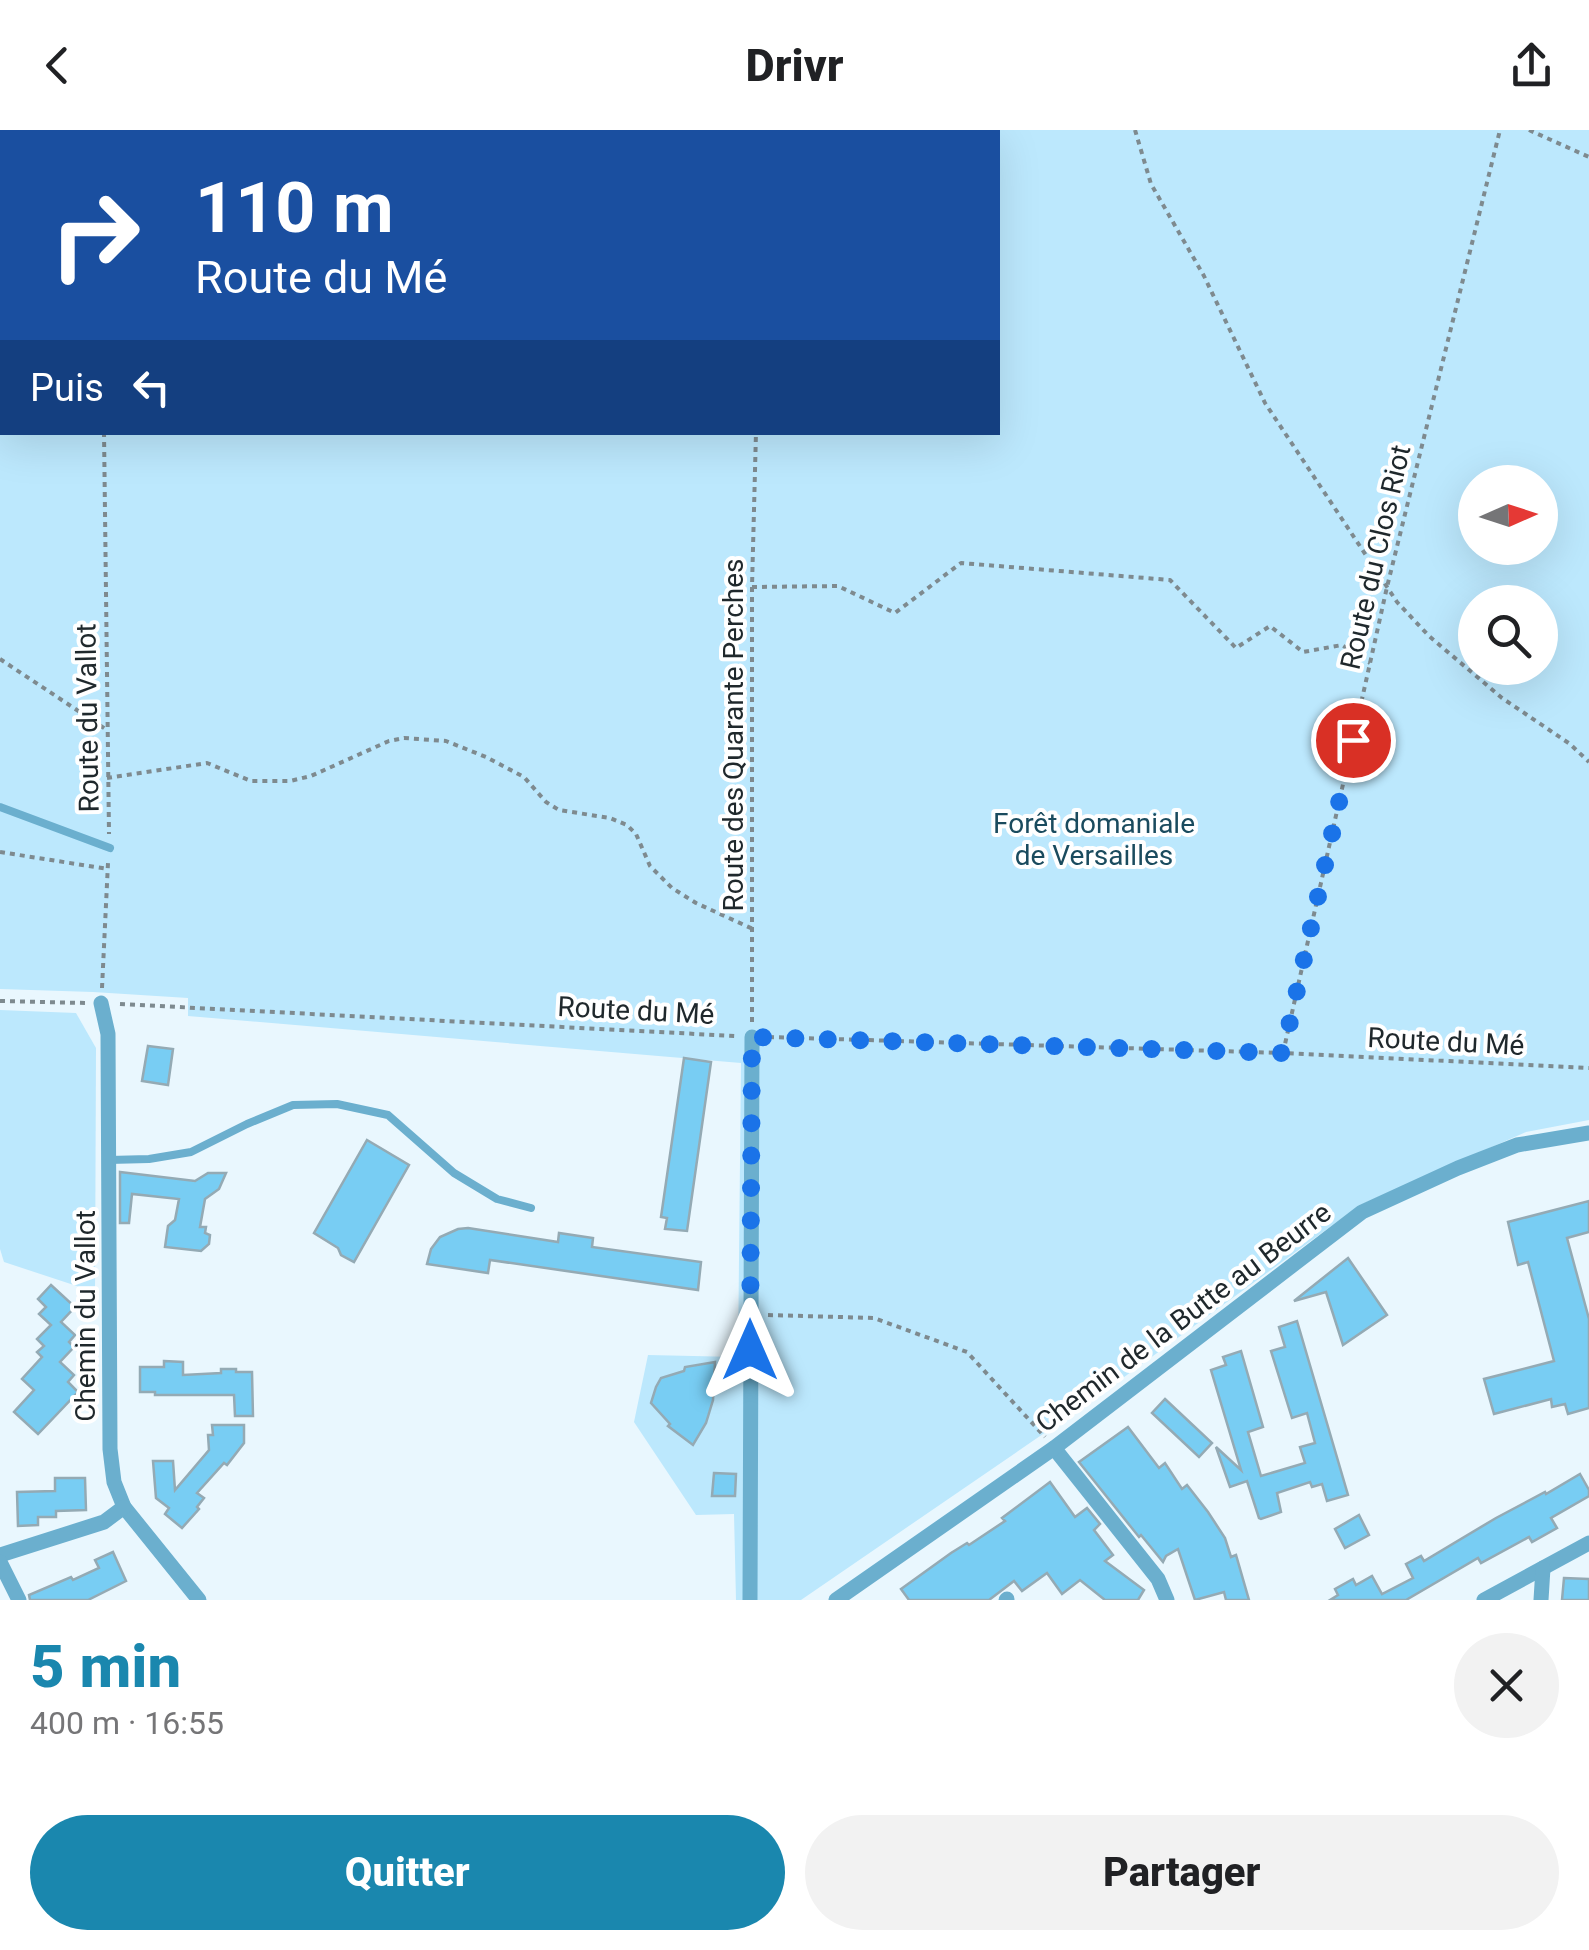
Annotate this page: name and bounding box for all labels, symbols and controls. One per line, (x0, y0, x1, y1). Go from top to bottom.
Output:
icon: back (30, 38, 85, 93)
icon: share (1504, 38, 1559, 93)
text: Drivr (746, 39, 843, 92)
text: 110 m (195, 167, 394, 249)
icon: right (30, 170, 160, 300)
text: Route du Mé (195, 251, 447, 304)
icon: left (124, 360, 179, 415)
text: Puis (30, 366, 104, 410)
street label: Route du Clos Riot (1334, 442, 1417, 673)
north arrow (1458, 465, 1558, 565)
map controls (1458, 465, 1558, 685)
street label: Route des Quarante Perches (717, 558, 750, 912)
button: search (1458, 585, 1558, 685)
street label: Route du Vallot (69, 623, 106, 813)
pin (1311, 698, 1396, 783)
icon: arrive (1326, 713, 1381, 768)
park label: Forêt domaniale de Versailles (993, 807, 1195, 872)
street label: Route du Mé (557, 990, 715, 1031)
street label: Route du Mé (1367, 1021, 1525, 1062)
street label: Chemin de la Butte au Beurre (1029, 1196, 1337, 1439)
street label: Chemin du Vallot (69, 1210, 102, 1422)
position arrow (698, 1298, 802, 1402)
text: 5 min (30, 1631, 181, 1702)
button: close (1454, 1633, 1559, 1738)
text: 400 m · 16:55 (30, 1704, 224, 1742)
button: Quitter (30, 1815, 785, 1930)
button: Partager (805, 1815, 1559, 1930)

